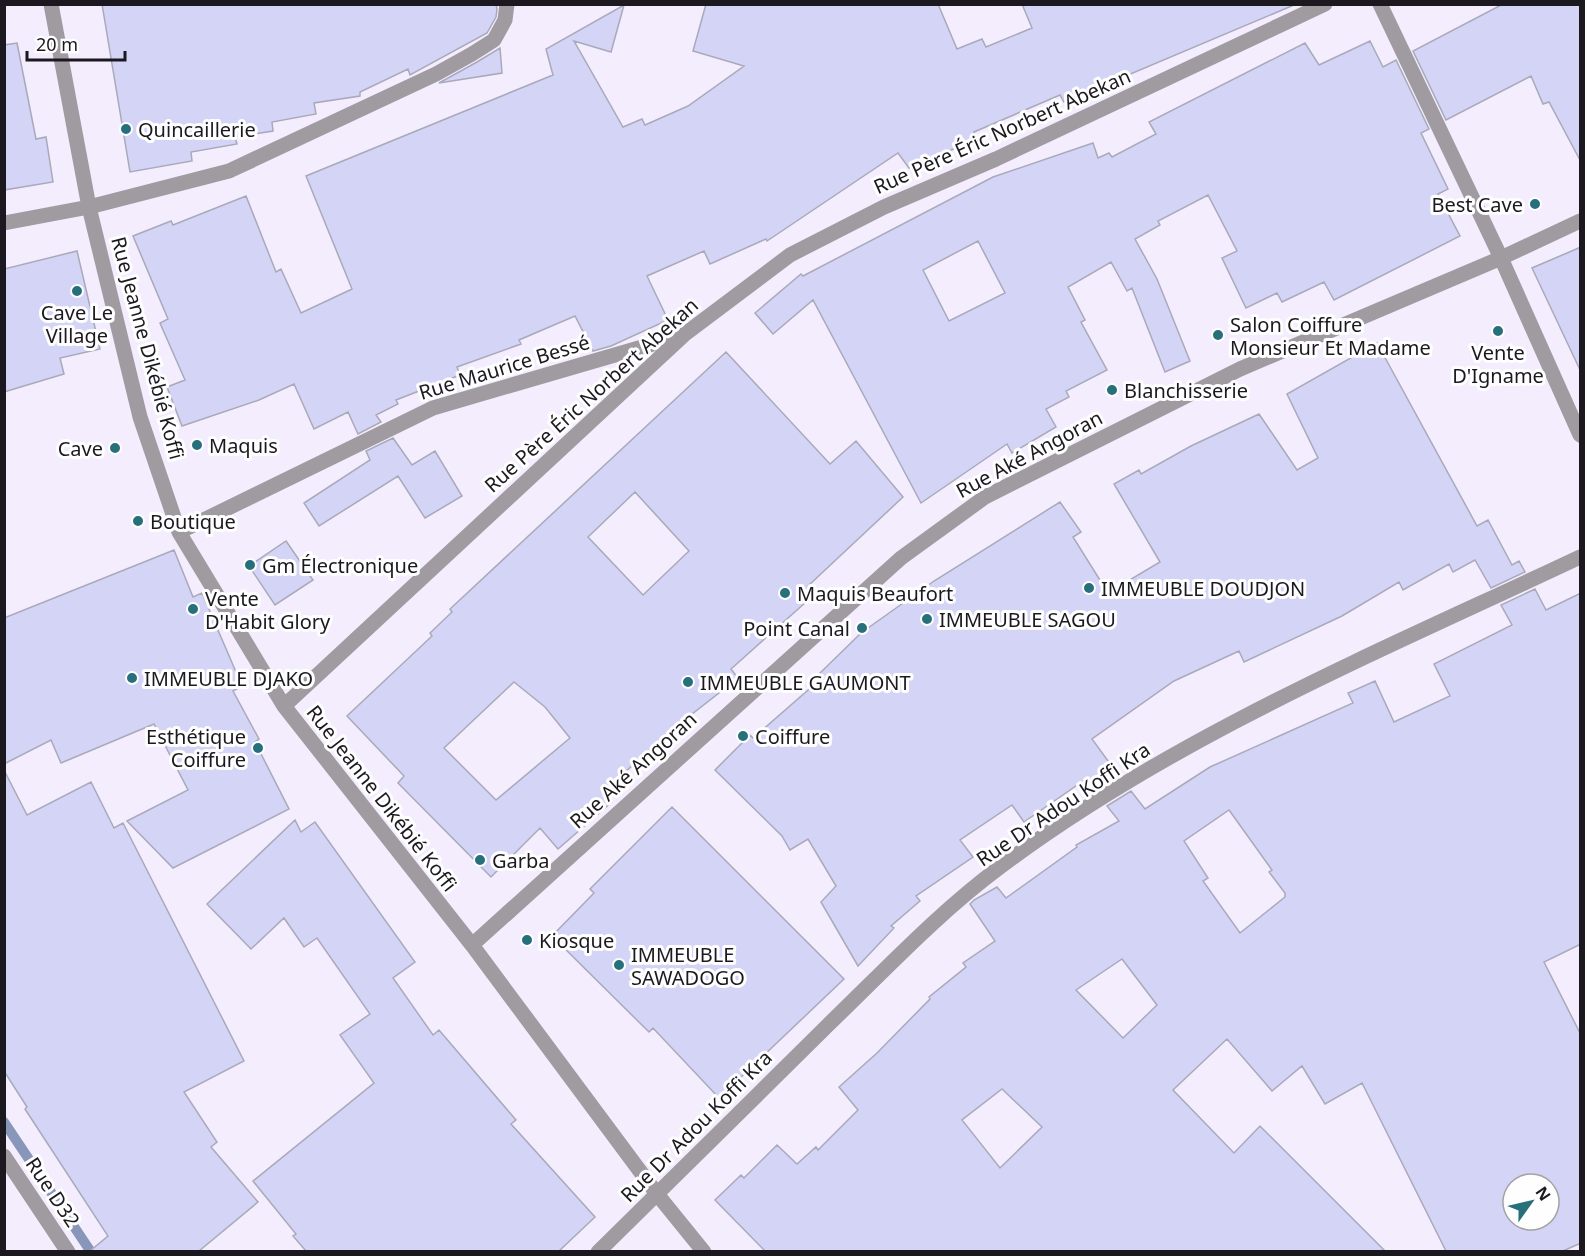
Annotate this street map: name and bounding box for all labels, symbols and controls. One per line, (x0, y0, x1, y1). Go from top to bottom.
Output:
scale bar (27, 24, 124, 62)
text: 20 m (36, 32, 78, 56)
street label: Rue Père Éric Norbert Abekan (869, 62, 1135, 200)
place label: Quincaillerie (138, 116, 256, 143)
marker: Quincaillerie (119, 122, 133, 136)
place label: Best Cave (1431, 191, 1523, 218)
marker: Best Cave (1528, 197, 1542, 211)
street label: Rue Jeanne Dikébié Koffi (105, 234, 191, 462)
marker: Cave Le Village (70, 284, 84, 298)
street label: Rue Père Éric Norbert Abekan (478, 292, 704, 498)
place label: Cave Le Village (41, 299, 113, 349)
place label: Salon Coiffure Monsieur Et Madame (1230, 311, 1431, 361)
marker: Vente D'Igname (1491, 324, 1505, 338)
street label: Rue Maurice Bessé (415, 328, 593, 406)
marker: Salon Coiffure Monsieur Et Madame (1211, 328, 1225, 342)
place label: Vente D'Igname (1452, 339, 1544, 389)
place label: Blanchisserie (1124, 377, 1248, 404)
marker: Blanchisserie (1105, 383, 1119, 397)
street label: Rue Aké Angoran (951, 404, 1107, 504)
place label: Maquis (209, 432, 278, 459)
place label: Cave (58, 435, 103, 462)
marker: Maquis (190, 438, 204, 452)
marker: Cave (108, 441, 122, 455)
place label: Boutique (150, 508, 236, 535)
marker: Boutique (131, 514, 145, 528)
place label: Gm Électronique (262, 552, 418, 579)
marker: Gm Électronique (243, 558, 257, 572)
place label: IMMEUBLE DOUDJON (1101, 575, 1305, 602)
place label: Maquis Beaufort (797, 580, 953, 607)
marker: IMMEUBLE DOUDJON (1082, 581, 1096, 595)
place label: Vente D'Habit Glory (205, 585, 331, 635)
marker: Maquis Beaufort (778, 586, 792, 600)
marker: Vente D'Habit Glory (186, 602, 200, 616)
place label: IMMEUBLE SAGOU (939, 606, 1116, 633)
marker: IMMEUBLE SAGOU (920, 612, 934, 626)
place label: Point Canal (743, 615, 850, 642)
marker: Point Canal (855, 621, 869, 635)
place label: IMMEUBLE DJAKO (144, 665, 313, 692)
place label: IMMEUBLE GAUMONT (700, 669, 911, 696)
marker: IMMEUBLE DJAKO (125, 671, 139, 685)
marker: IMMEUBLE GAUMONT (681, 675, 695, 689)
street label: Rue Jeanne Dikébié Koffi (301, 699, 463, 897)
street label: Rue Aké Angoran (564, 706, 702, 834)
place label: Esthétique Coiffure (146, 723, 246, 773)
place label: Coiffure (755, 723, 830, 750)
marker: Coiffure (736, 729, 750, 743)
street label: Rue Dr Adou Koffi Kra (971, 736, 1155, 872)
marker: Esthétique Coiffure (251, 741, 265, 755)
place label: Garba (492, 847, 550, 874)
marker: Garba (473, 853, 487, 867)
place label: Kiosque (539, 927, 614, 954)
marker: Kiosque (520, 933, 534, 947)
place label: IMMEUBLE SAWADOGO (631, 941, 745, 991)
marker: IMMEUBLE SAWADOGO (612, 958, 626, 972)
street label: Rue Dr Adou Koffi Kra (614, 1044, 778, 1208)
street label: Rue D32 (20, 1152, 86, 1232)
north arrow (1501, 1172, 1561, 1232)
text: N (1531, 1182, 1556, 1205)

